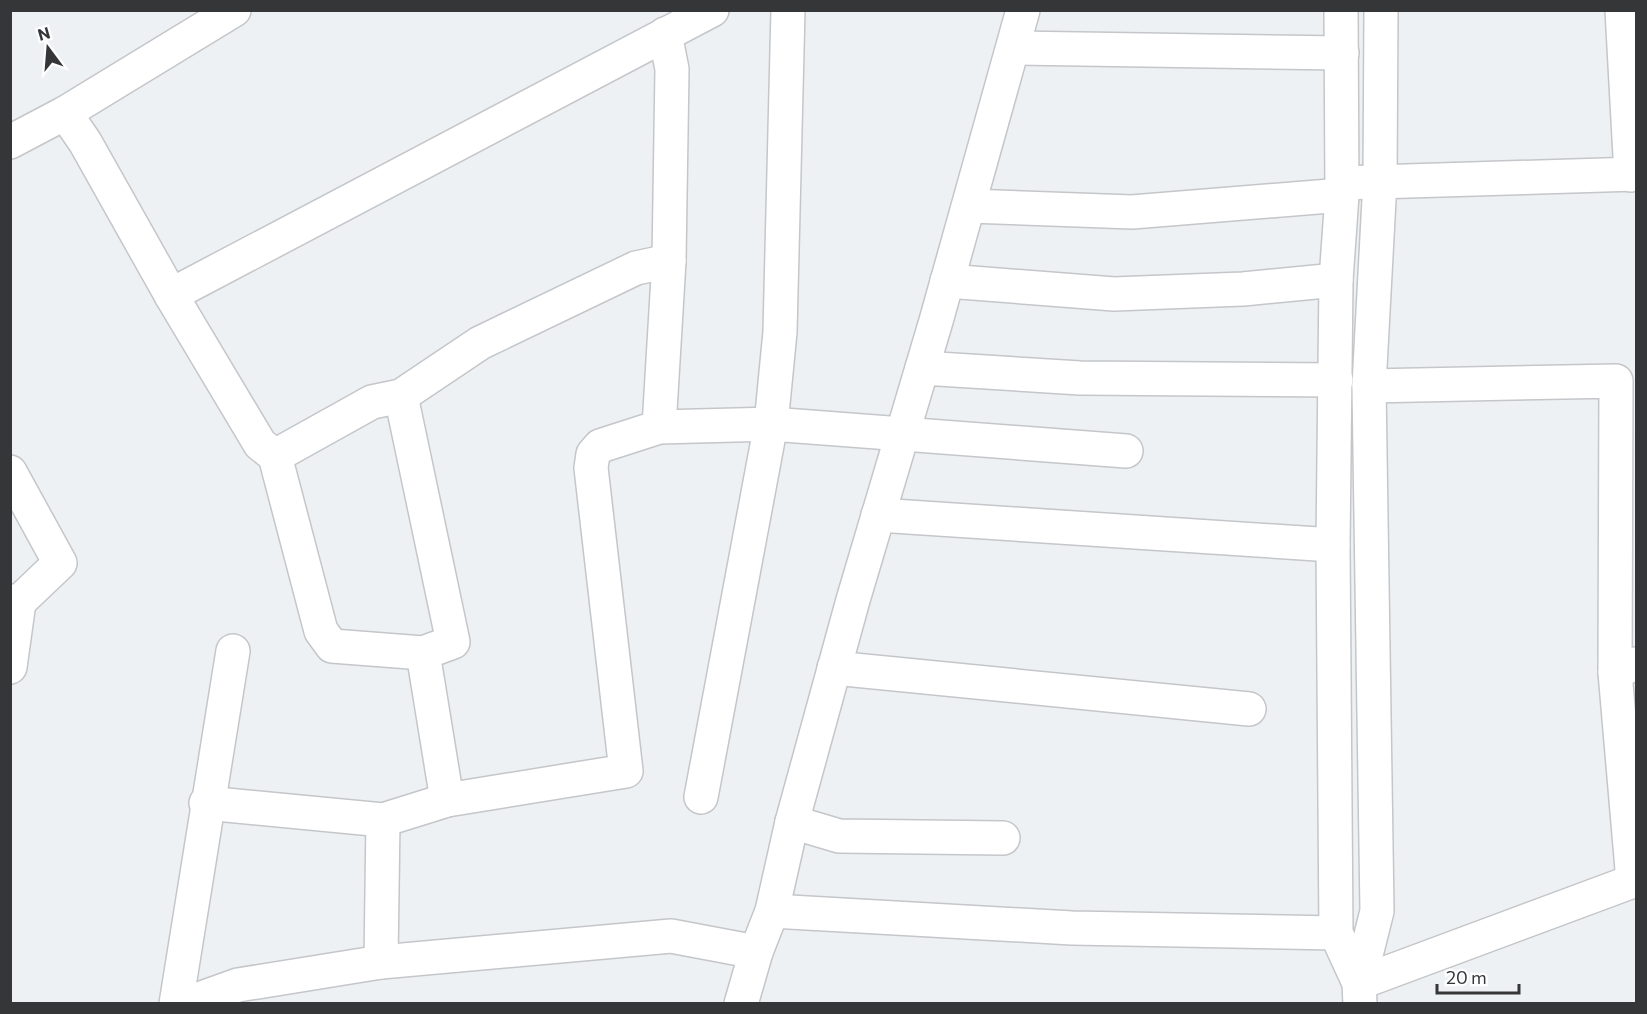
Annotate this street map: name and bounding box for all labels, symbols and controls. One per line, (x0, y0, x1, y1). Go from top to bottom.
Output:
north arrow (18, 18, 78, 78)
text: N (35, 22, 52, 44)
scale bar (1437, 957, 1520, 995)
text: 20 m (1446, 966, 1487, 988)

